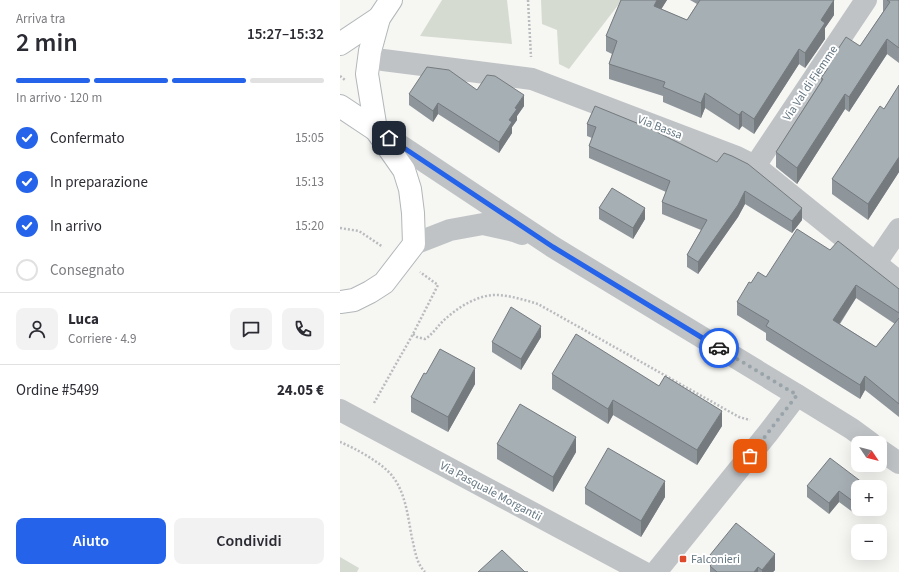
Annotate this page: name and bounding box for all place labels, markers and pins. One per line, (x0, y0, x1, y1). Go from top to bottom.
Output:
pin (372, 121, 406, 155)
pin (733, 439, 767, 473)
place label: Falconieri (691, 551, 740, 568)
marker: Falconieri (678, 554, 688, 564)

